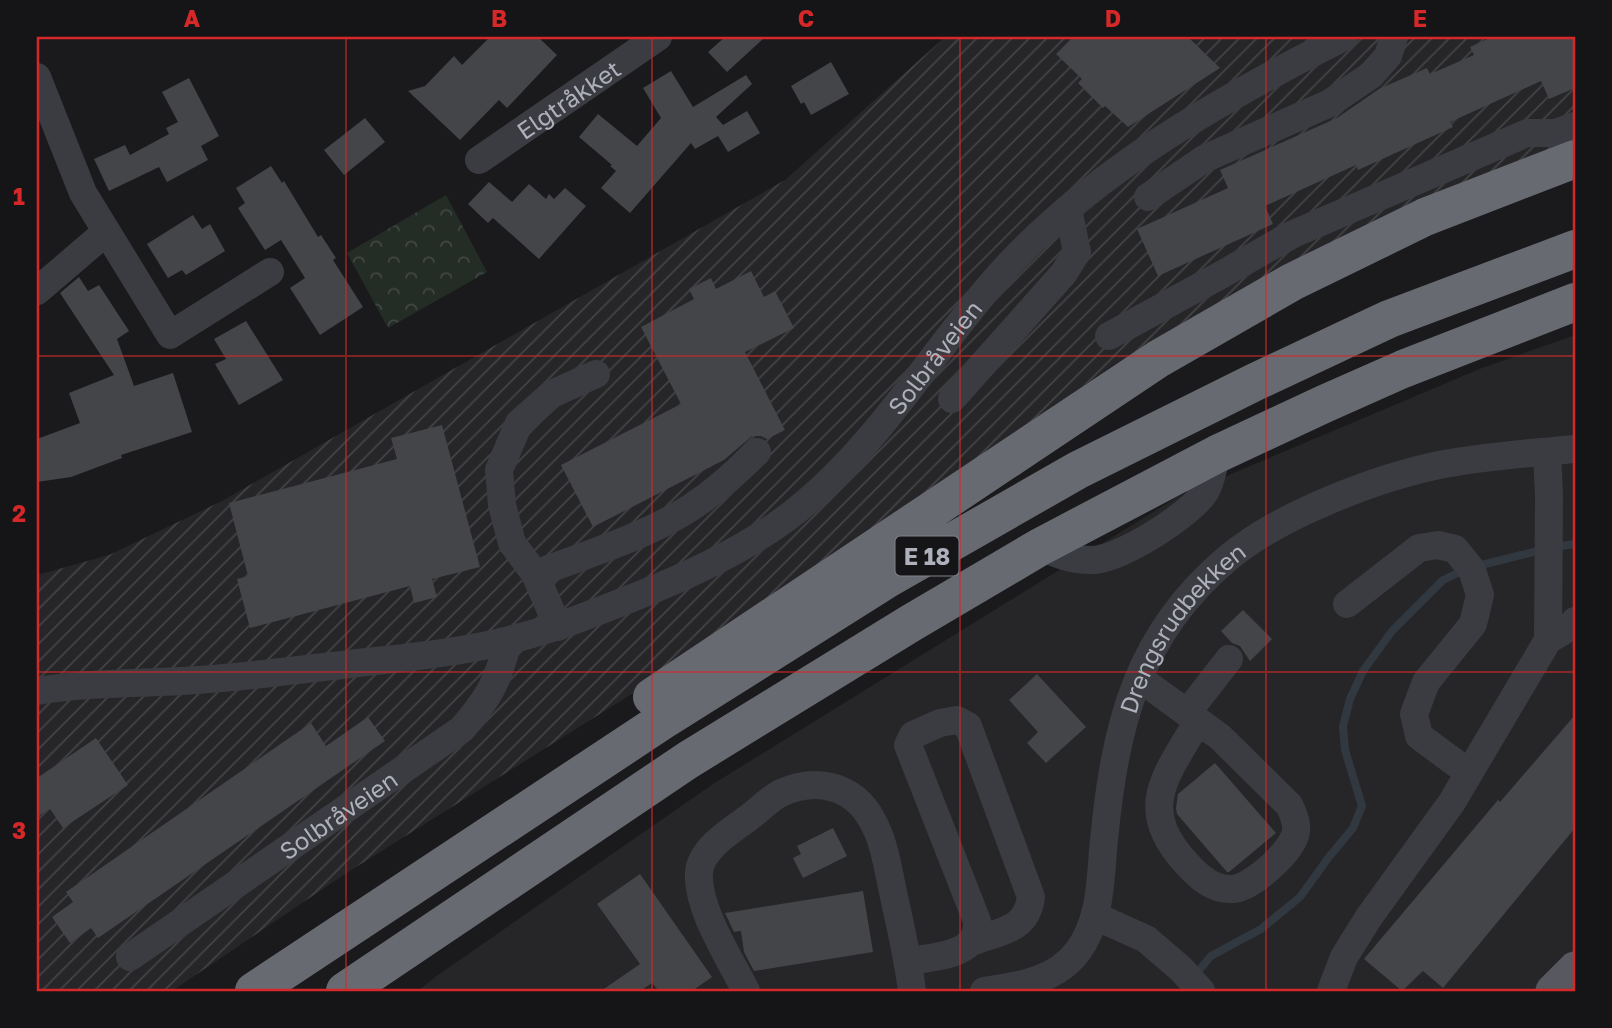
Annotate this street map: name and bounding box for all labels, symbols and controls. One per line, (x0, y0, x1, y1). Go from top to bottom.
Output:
text: A (184, 4, 201, 32)
text: B (491, 4, 507, 32)
text: C (798, 4, 814, 32)
text: D (1105, 4, 1121, 32)
text: E (1413, 4, 1427, 32)
street label: Elgtråkket (511, 53, 625, 145)
text: 1 (13, 182, 25, 210)
street label: Solbråveien (881, 294, 987, 420)
text: 2 (12, 499, 26, 527)
road number: E 18 (895, 536, 958, 576)
street label: Drengsrudbekken (1113, 536, 1250, 717)
street label: Solbråveien (273, 764, 402, 865)
text: 3 (12, 816, 26, 844)

